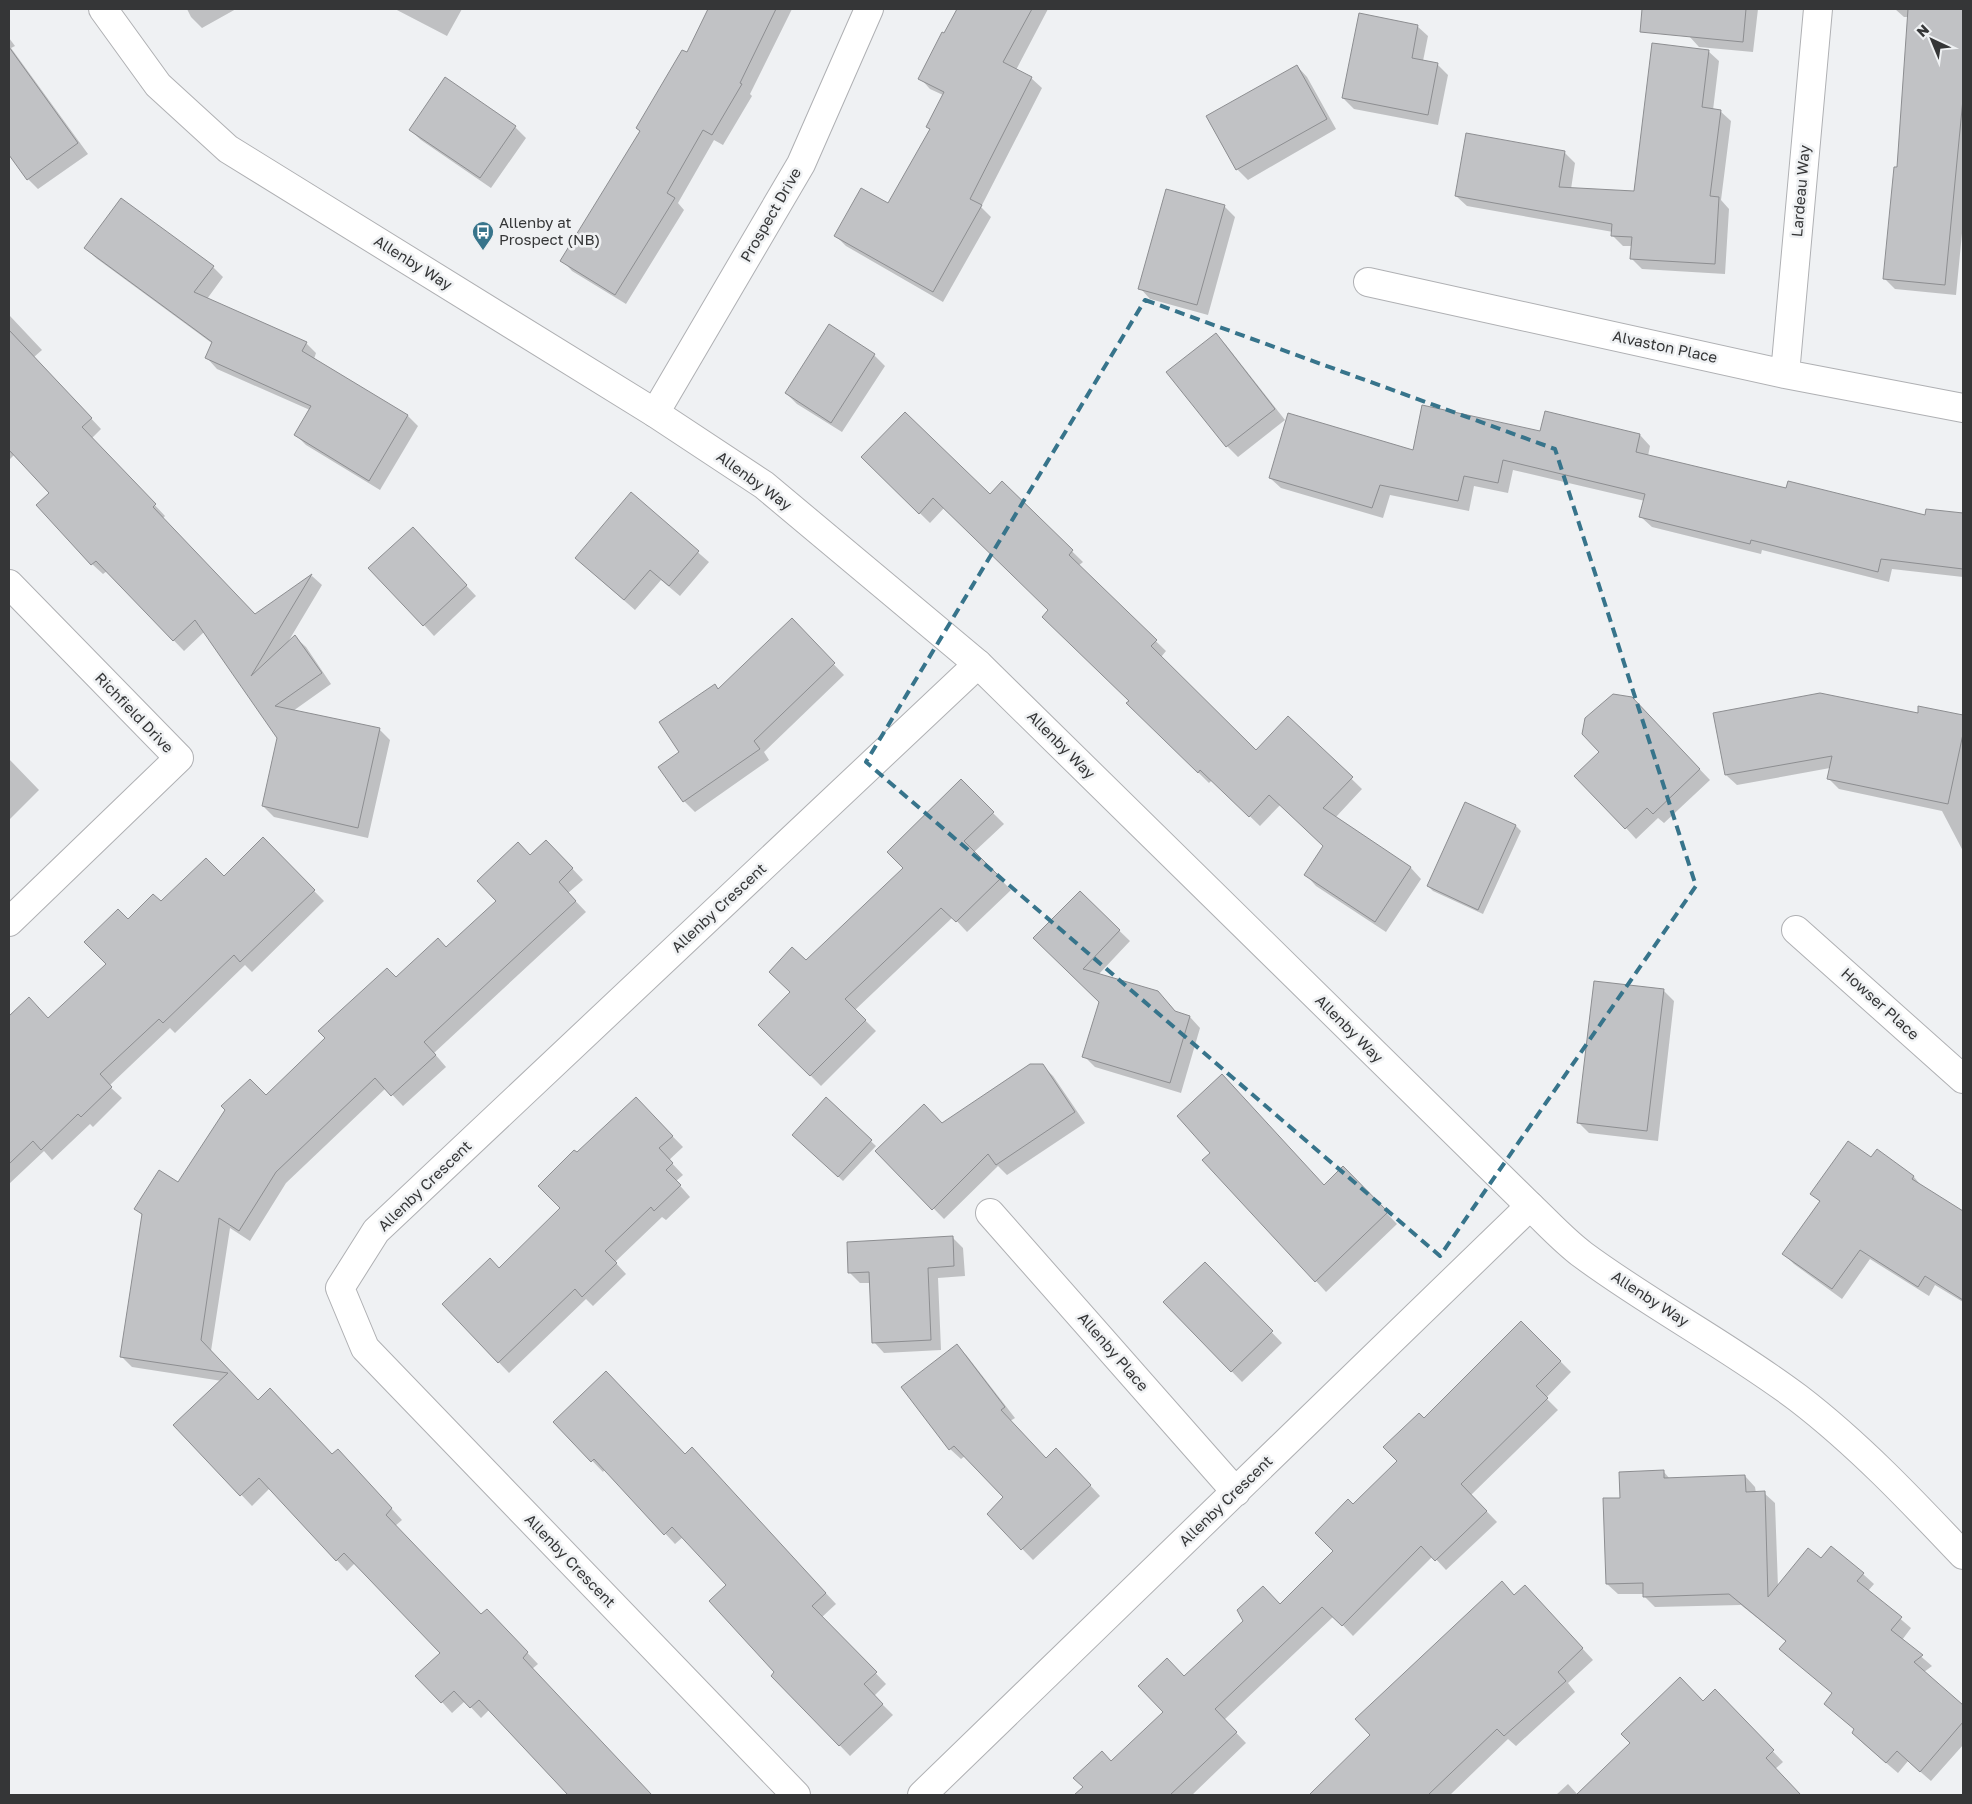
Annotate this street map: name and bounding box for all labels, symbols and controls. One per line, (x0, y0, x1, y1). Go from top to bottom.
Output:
north arrow (1907, 15, 1957, 65)
text: N (1913, 20, 1932, 40)
street label: Lardeau Way (1787, 143, 1813, 238)
street label: Prospect Drive (736, 164, 804, 265)
place label: Allenby at Prospect (NB) (499, 213, 600, 248)
bus stop icon: Allenby at Prospect (NB) (471, 220, 495, 251)
street label: Allenby Way (371, 231, 456, 294)
street label: Alvaston Place (1611, 326, 1719, 366)
street label: Allenby Way (713, 447, 796, 514)
street label: Richfield Drive (92, 668, 178, 756)
street label: Allenby Way (1024, 707, 1100, 782)
street label: Allenby Crescent (667, 859, 769, 956)
street label: Howser Place (1838, 964, 1924, 1043)
street label: Allenby Way (1312, 991, 1388, 1066)
street label: Allenby Crescent (374, 1136, 475, 1234)
street label: Allenby Way (1608, 1266, 1693, 1330)
street label: Allenby Place (1075, 1308, 1153, 1395)
street label: Allenby Crescent (1175, 1451, 1276, 1549)
street label: Allenby Crescent (522, 1510, 620, 1611)

